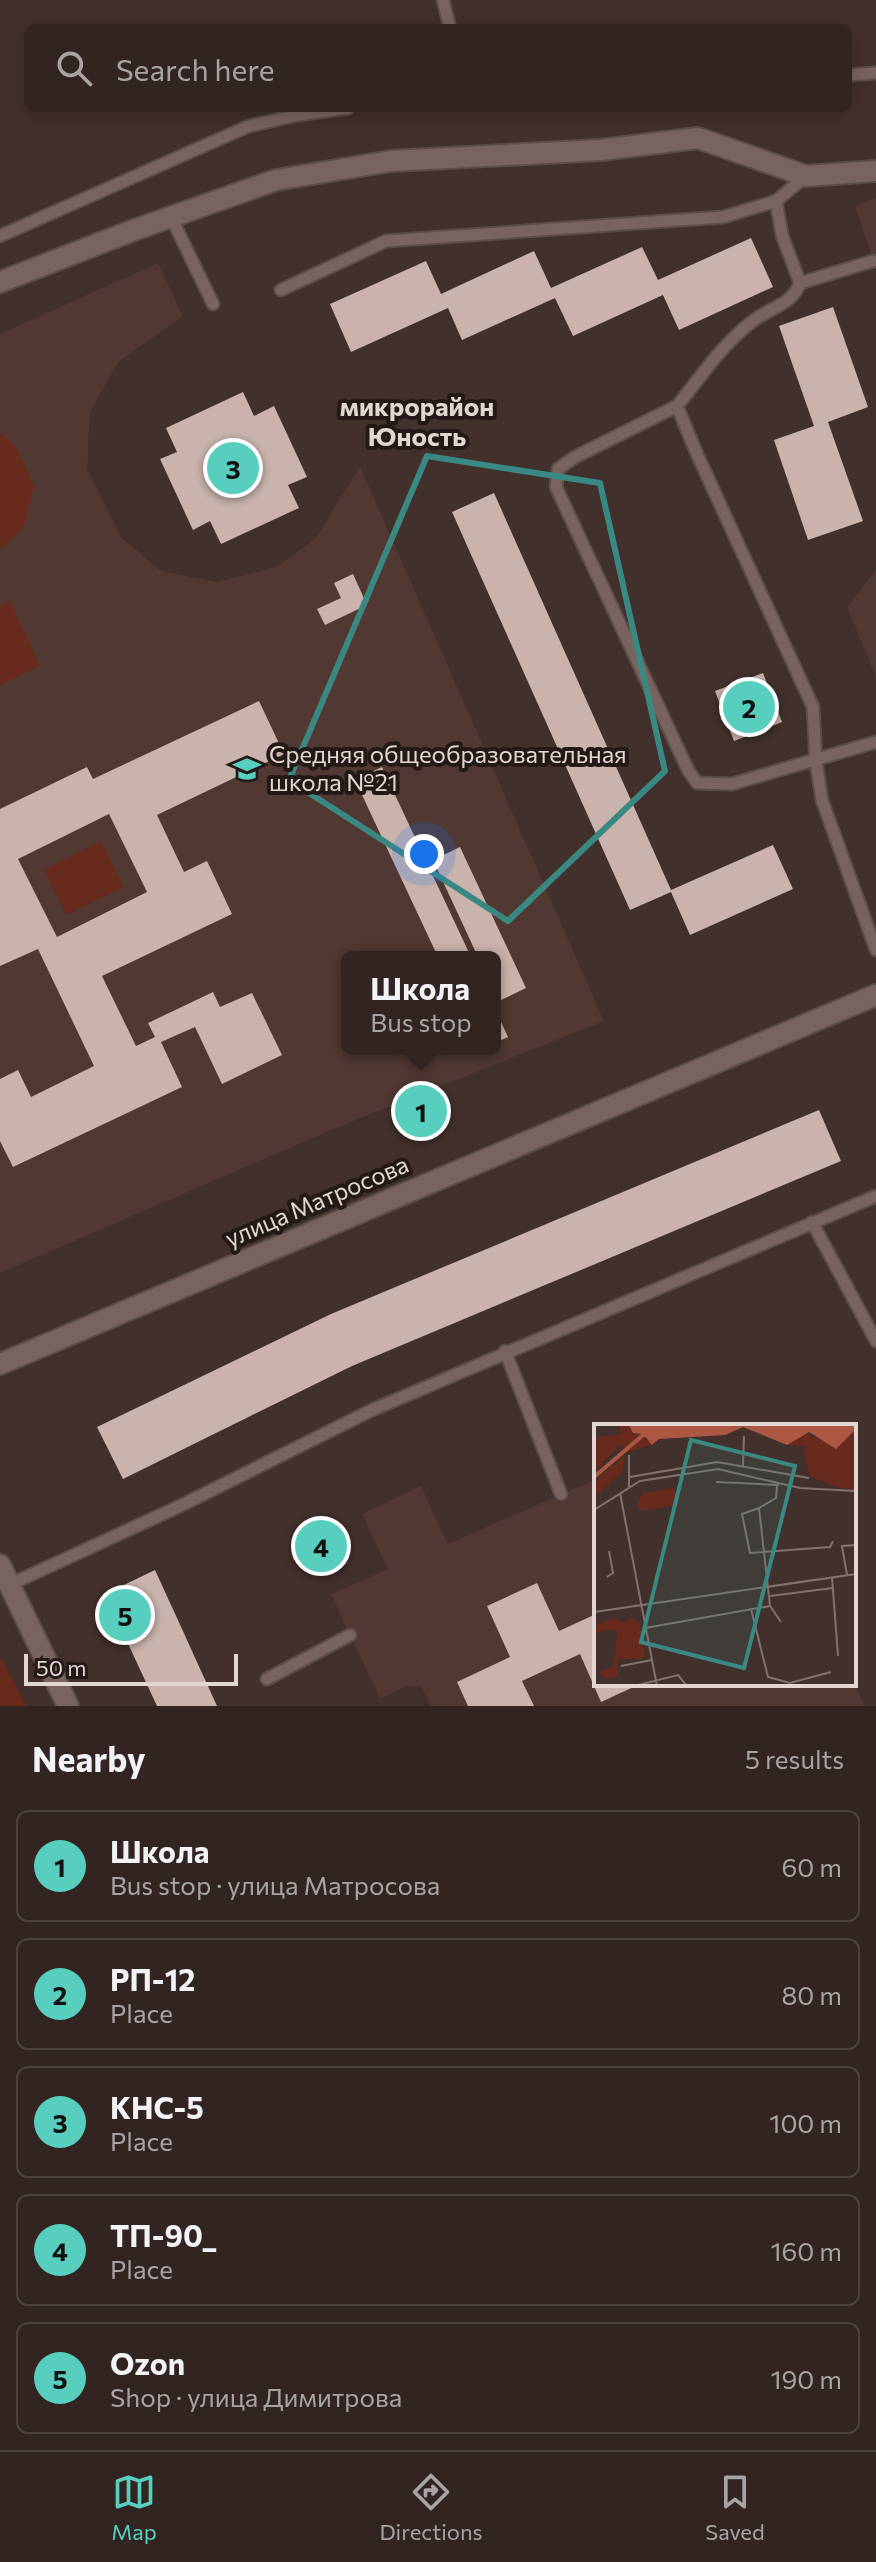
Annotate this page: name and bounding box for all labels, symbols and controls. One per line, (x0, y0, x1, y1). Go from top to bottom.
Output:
search box (24, 24, 852, 112)
icon: search (52, 46, 96, 90)
text: Search here (116, 50, 275, 87)
district label: микрорайон Юность (340, 390, 494, 451)
pin: 3 (207, 438, 259, 498)
pin: 2 (723, 677, 775, 737)
place label: Средняя общеобразовательная школа №21 (269, 739, 627, 796)
school or university icon: Средняя общеобразовательная школа №21 (232, 754, 262, 784)
your location (404, 834, 444, 874)
popup (341, 951, 501, 1055)
text: Школа (370, 969, 470, 1006)
text: Bus stop (370, 1006, 472, 1037)
pin: 1 (395, 1081, 447, 1141)
street label: улица Матросова (220, 1149, 413, 1252)
inset map (594, 1424, 856, 1686)
pin: 4 (295, 1516, 347, 1576)
pin: 5 (99, 1585, 151, 1645)
scale bar (24, 1650, 238, 1686)
text: 50 m (36, 1654, 86, 1681)
text: Nearby (32, 1737, 146, 1779)
text: 5 results (745, 1743, 844, 1774)
text: Школа (110, 1832, 209, 1869)
text: 1 (54, 1851, 66, 1882)
text: 60 m (782, 1851, 842, 1882)
text: Bus stop · улица Матросова (110, 1869, 440, 1900)
text: РП-12 (110, 1960, 195, 1997)
text: 2 (53, 1979, 67, 2010)
text: 80 m (782, 1979, 842, 2010)
text: Place (110, 1997, 173, 2028)
text: КНС-5 (110, 2088, 204, 2125)
text: 3 (52, 2107, 68, 2138)
text: 100 m (769, 2107, 842, 2138)
text: Place (110, 2125, 173, 2156)
text: ТП-90_ (110, 2216, 216, 2253)
text: 4 (52, 2235, 68, 2266)
text: 160 m (770, 2235, 842, 2266)
text: Place (110, 2253, 173, 2284)
text: Ozon (110, 2344, 185, 2381)
text: 5 (52, 2363, 68, 2394)
text: 190 m (770, 2363, 842, 2394)
text: Shop · улица Димитрова (110, 2381, 402, 2412)
tab: Map (111, 2470, 157, 2545)
tab: Directions (379, 2470, 483, 2545)
tab: Saved (705, 2470, 765, 2545)

